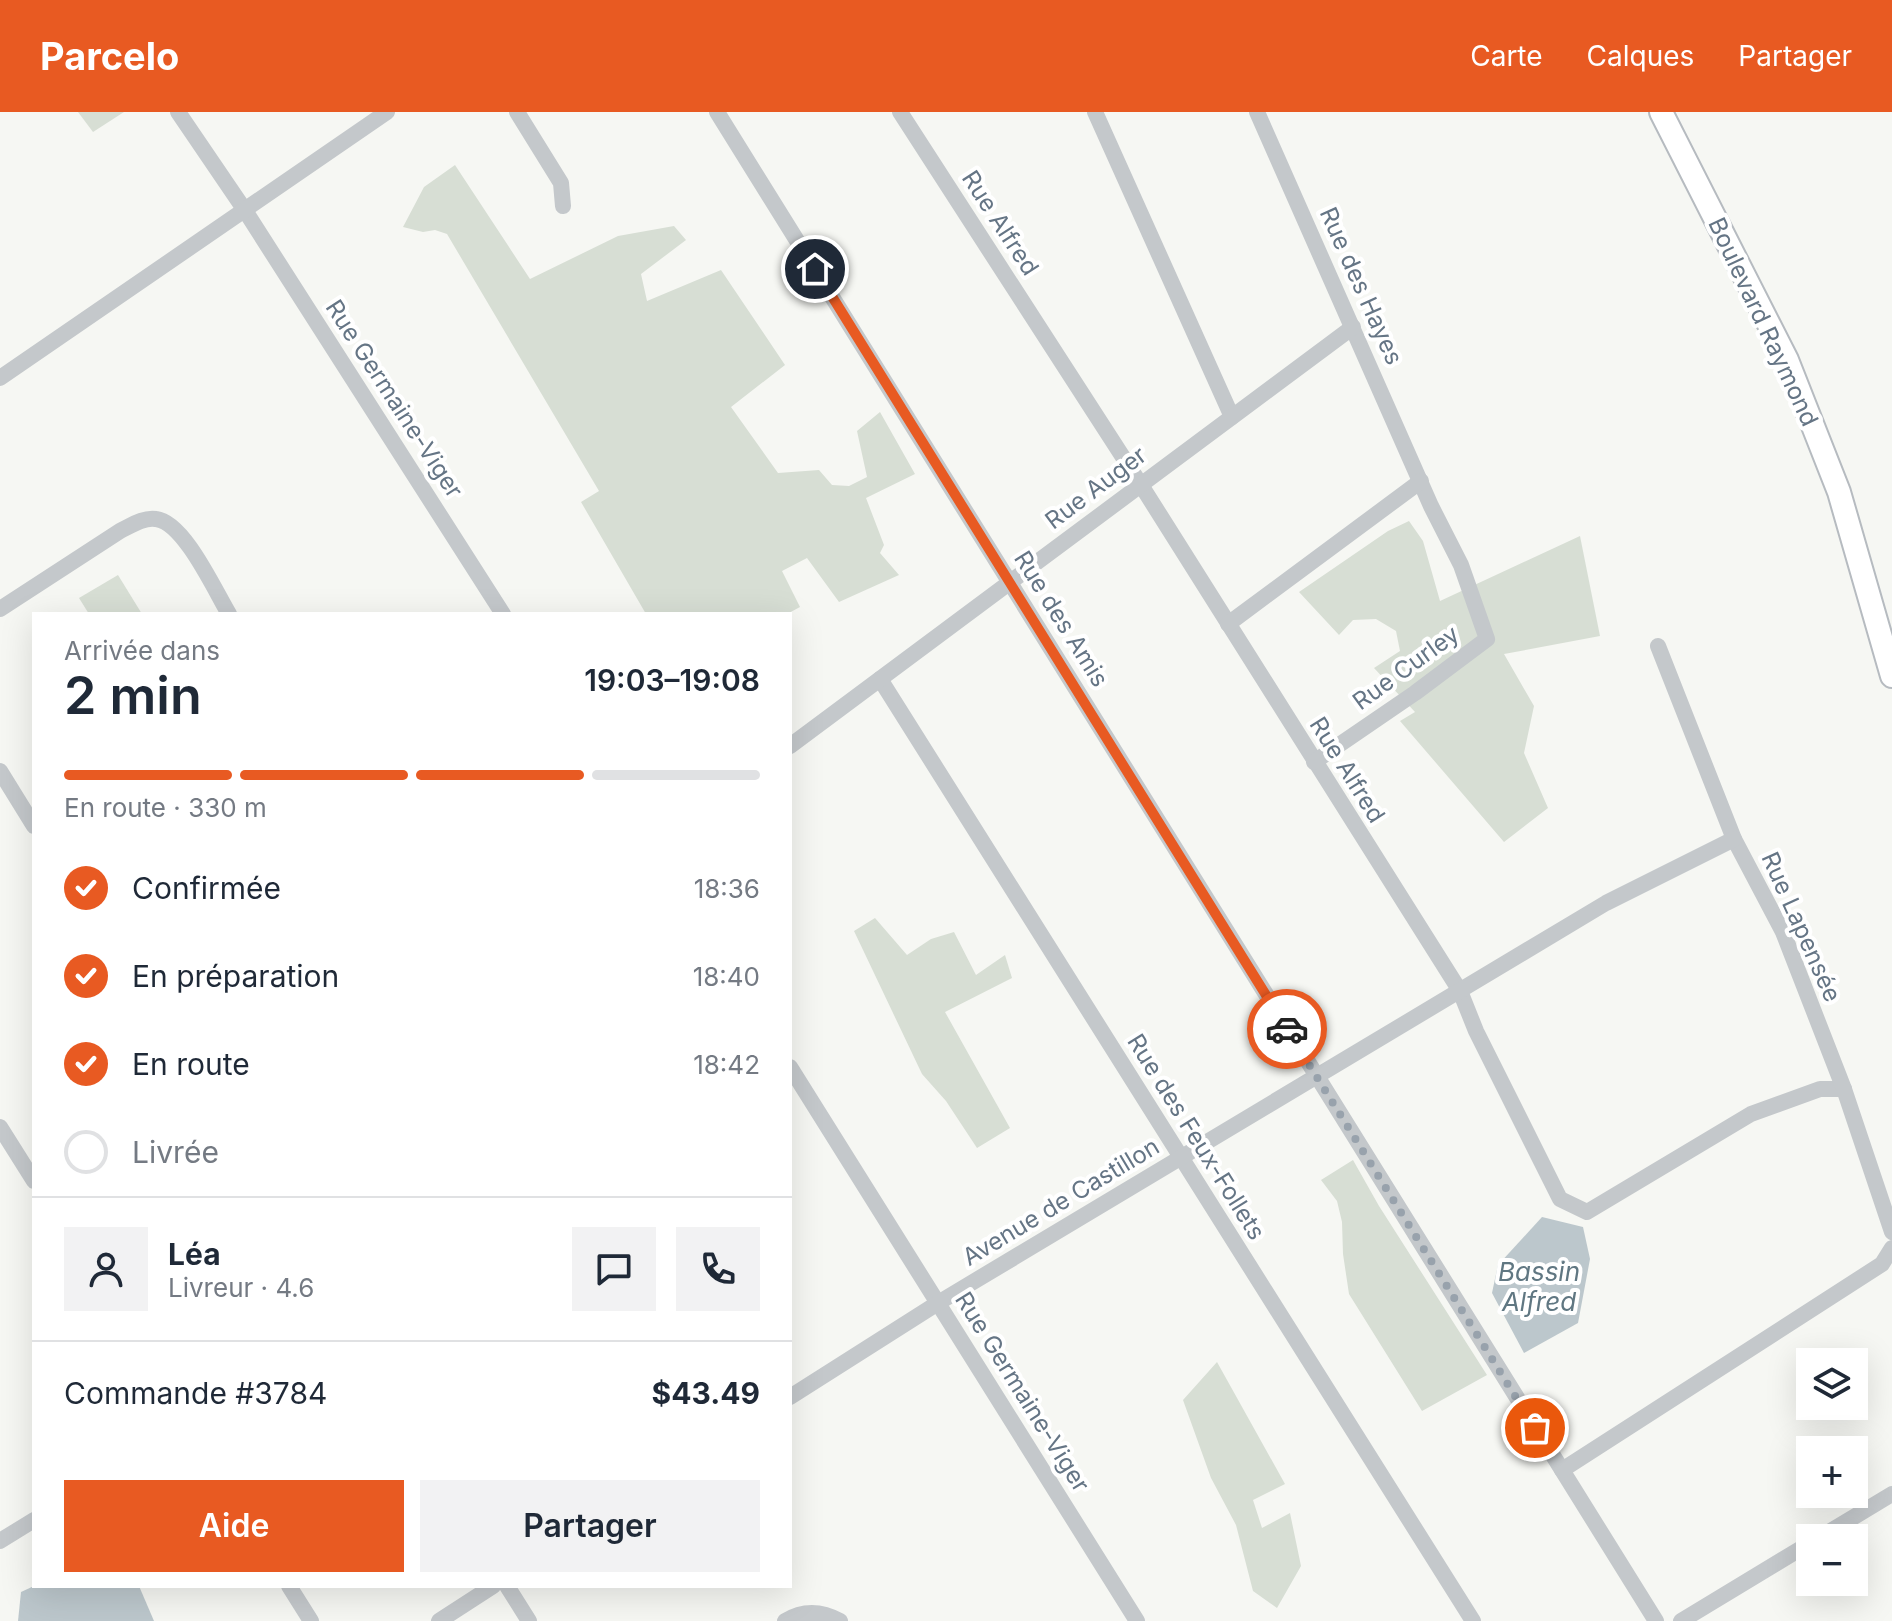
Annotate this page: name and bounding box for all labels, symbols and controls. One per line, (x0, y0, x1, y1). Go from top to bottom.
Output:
text: Parcelo (40, 33, 179, 79)
text: Carte (1470, 39, 1543, 73)
text: Calques (1587, 39, 1694, 73)
text: Partager (1738, 39, 1852, 73)
street label: Rue Alfred (956, 165, 1045, 281)
street label: Rue des Hayes (1314, 203, 1409, 369)
street label: Boulevard Raymond (1702, 213, 1825, 431)
pin (781, 235, 849, 303)
icon: home (793, 247, 837, 291)
street label: Rue Germaine-Viger (320, 294, 469, 503)
street label: Rue Auger (1040, 440, 1152, 535)
street label: Rue des Amis (1008, 546, 1115, 692)
street label: Rue Curley (1347, 619, 1465, 716)
text: Arrivée dans (64, 635, 220, 666)
text: 19:03–19:08 (584, 662, 760, 698)
text: 2 min (64, 664, 202, 727)
street label: Rue Alfred (1304, 712, 1391, 828)
text: En route · 330 m (64, 792, 267, 823)
street label: Rue Lapensée (1755, 847, 1847, 1006)
icon: check (64, 866, 108, 910)
text: Confirmée (132, 870, 281, 906)
text: 18:36 (694, 873, 760, 904)
icon: check (64, 954, 108, 998)
text: En préparation (132, 958, 339, 994)
text: 18:40 (693, 961, 760, 992)
courier (1247, 989, 1327, 1069)
icon: car (1265, 1007, 1309, 1051)
street label: Rue des Feux-Follets (1121, 1029, 1272, 1245)
icon: check (64, 1042, 108, 1086)
text: En route (132, 1046, 250, 1082)
text: 18:42 (693, 1049, 760, 1080)
street label: Avenue de Castillon (957, 1131, 1164, 1272)
text: Livrée (132, 1134, 219, 1170)
button: person (64, 1227, 148, 1311)
button: chat (572, 1227, 656, 1311)
button: phone (676, 1227, 760, 1311)
text: Léa (168, 1236, 221, 1272)
water label: Bassin Alfred (1498, 1256, 1580, 1317)
text: Livreur · 4.6 (168, 1272, 314, 1303)
street label: Rue Germaine-Viger (949, 1286, 1096, 1497)
map controls (1796, 1348, 1868, 1596)
button: layers (1796, 1348, 1868, 1420)
text: Commande #3784 (64, 1375, 327, 1411)
text: $43.49 (652, 1375, 760, 1411)
pin (1501, 1394, 1569, 1462)
icon: bag (1513, 1406, 1557, 1450)
button: + (1796, 1436, 1868, 1508)
button: Aide (64, 1480, 404, 1572)
button: Partager (420, 1480, 760, 1572)
button: − (1796, 1524, 1868, 1596)

